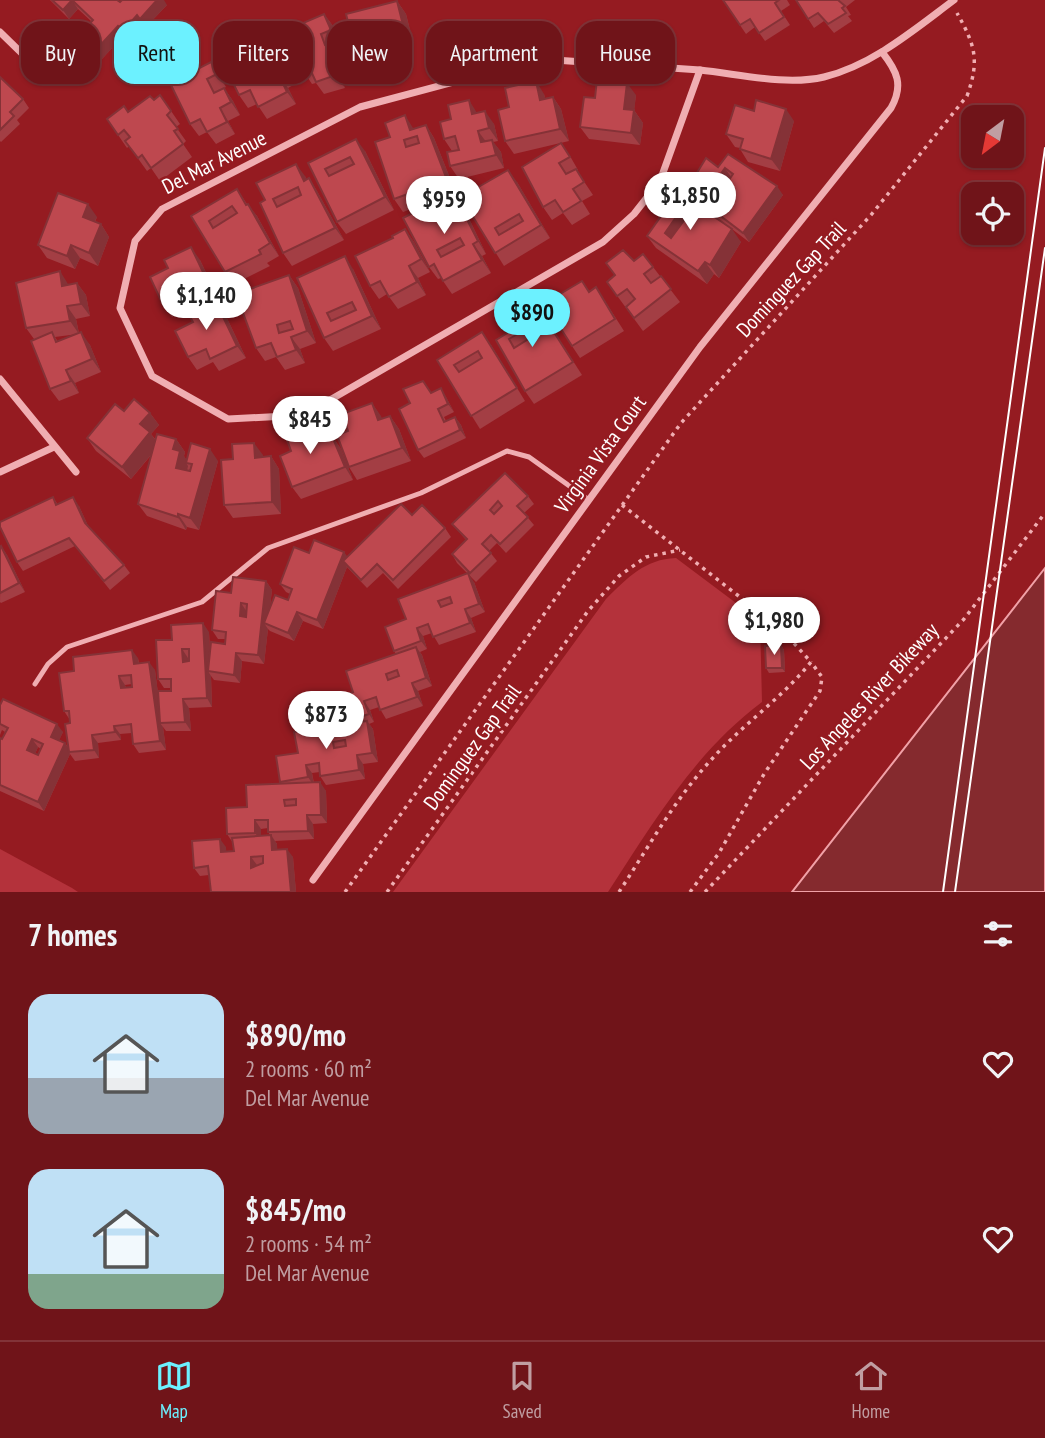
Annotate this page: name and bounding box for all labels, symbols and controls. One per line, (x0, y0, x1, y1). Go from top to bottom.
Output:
chip: Buy (21, 21, 100, 84)
chip: Rent (114, 21, 199, 84)
chip: Filters (213, 21, 313, 84)
chip: New (327, 21, 412, 84)
chip: Apartment (426, 21, 562, 84)
chip: House (576, 21, 675, 84)
north arrow (961, 105, 1024, 168)
map controls (961, 105, 1024, 245)
street label: Del Mar Avenue (157, 124, 271, 200)
pin: $1,850 (633, 173, 747, 232)
pin: $959 (403, 176, 485, 236)
text: $1,850 (660, 180, 720, 209)
button: locate (961, 182, 1024, 245)
text: $959 (422, 184, 466, 213)
street label: Dominguez Gap Trail (730, 215, 852, 343)
pin: $1,140 (149, 272, 263, 332)
text: $1,140 (176, 280, 236, 309)
pin: $890 (491, 290, 573, 349)
text: $890 (510, 297, 554, 326)
street label: Virginia Vista Court (548, 390, 652, 519)
pin: $845 (269, 396, 351, 456)
text: $845 (288, 404, 332, 433)
pin: $1,980 (717, 598, 831, 657)
text: $1,980 (744, 605, 804, 634)
street label: Los Angeles River Bikeway (794, 617, 944, 775)
street label: Dominguez Gap Trail (417, 679, 527, 815)
pin: $873 (285, 692, 367, 751)
text: $873 (304, 699, 348, 728)
text: 7 homes (28, 915, 117, 954)
icon: filters (979, 915, 1017, 953)
text: $890/mo (245, 1015, 346, 1054)
icon: home (84, 1022, 168, 1106)
icon: heart (979, 1045, 1017, 1083)
text: 2 rooms · 60 m² (245, 1054, 372, 1083)
text: Del Mar Avenue (245, 1083, 369, 1112)
text: $845/mo (245, 1190, 346, 1229)
icon: home (84, 1197, 168, 1281)
icon: heart (979, 1220, 1017, 1258)
text: 2 rooms · 54 m² (245, 1229, 372, 1258)
text: Del Mar Avenue (245, 1258, 369, 1287)
tab: Map (155, 1357, 193, 1423)
tab: Saved (503, 1357, 542, 1423)
tab: Home (852, 1357, 890, 1423)

